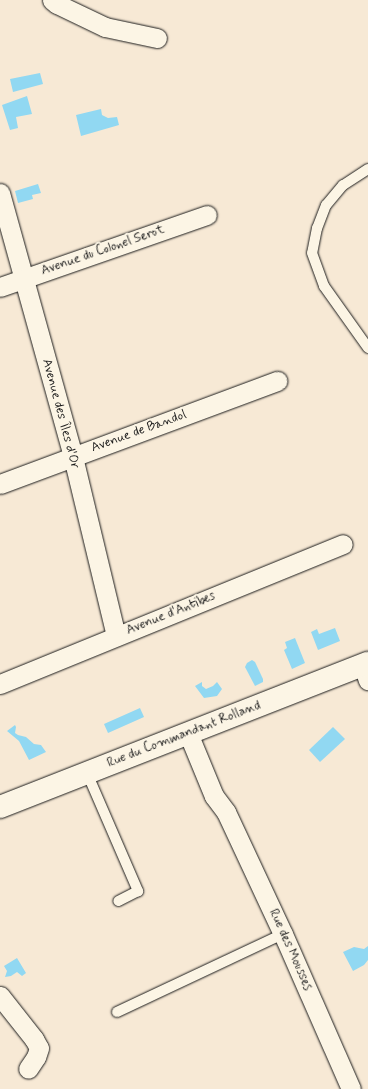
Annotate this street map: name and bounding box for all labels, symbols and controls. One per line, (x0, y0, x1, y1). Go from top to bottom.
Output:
street label: Avenue du Colonel Serot (35, 221, 171, 281)
street label: Avenue des Îles d'Or (38, 357, 82, 471)
street label: Avenue de Bandol (90, 408, 188, 456)
street label: Avenue d'Antibes (124, 589, 218, 639)
street label: Rue du Commandant Rolland (104, 698, 264, 772)
street label: Rue des Mousses (265, 906, 315, 994)

